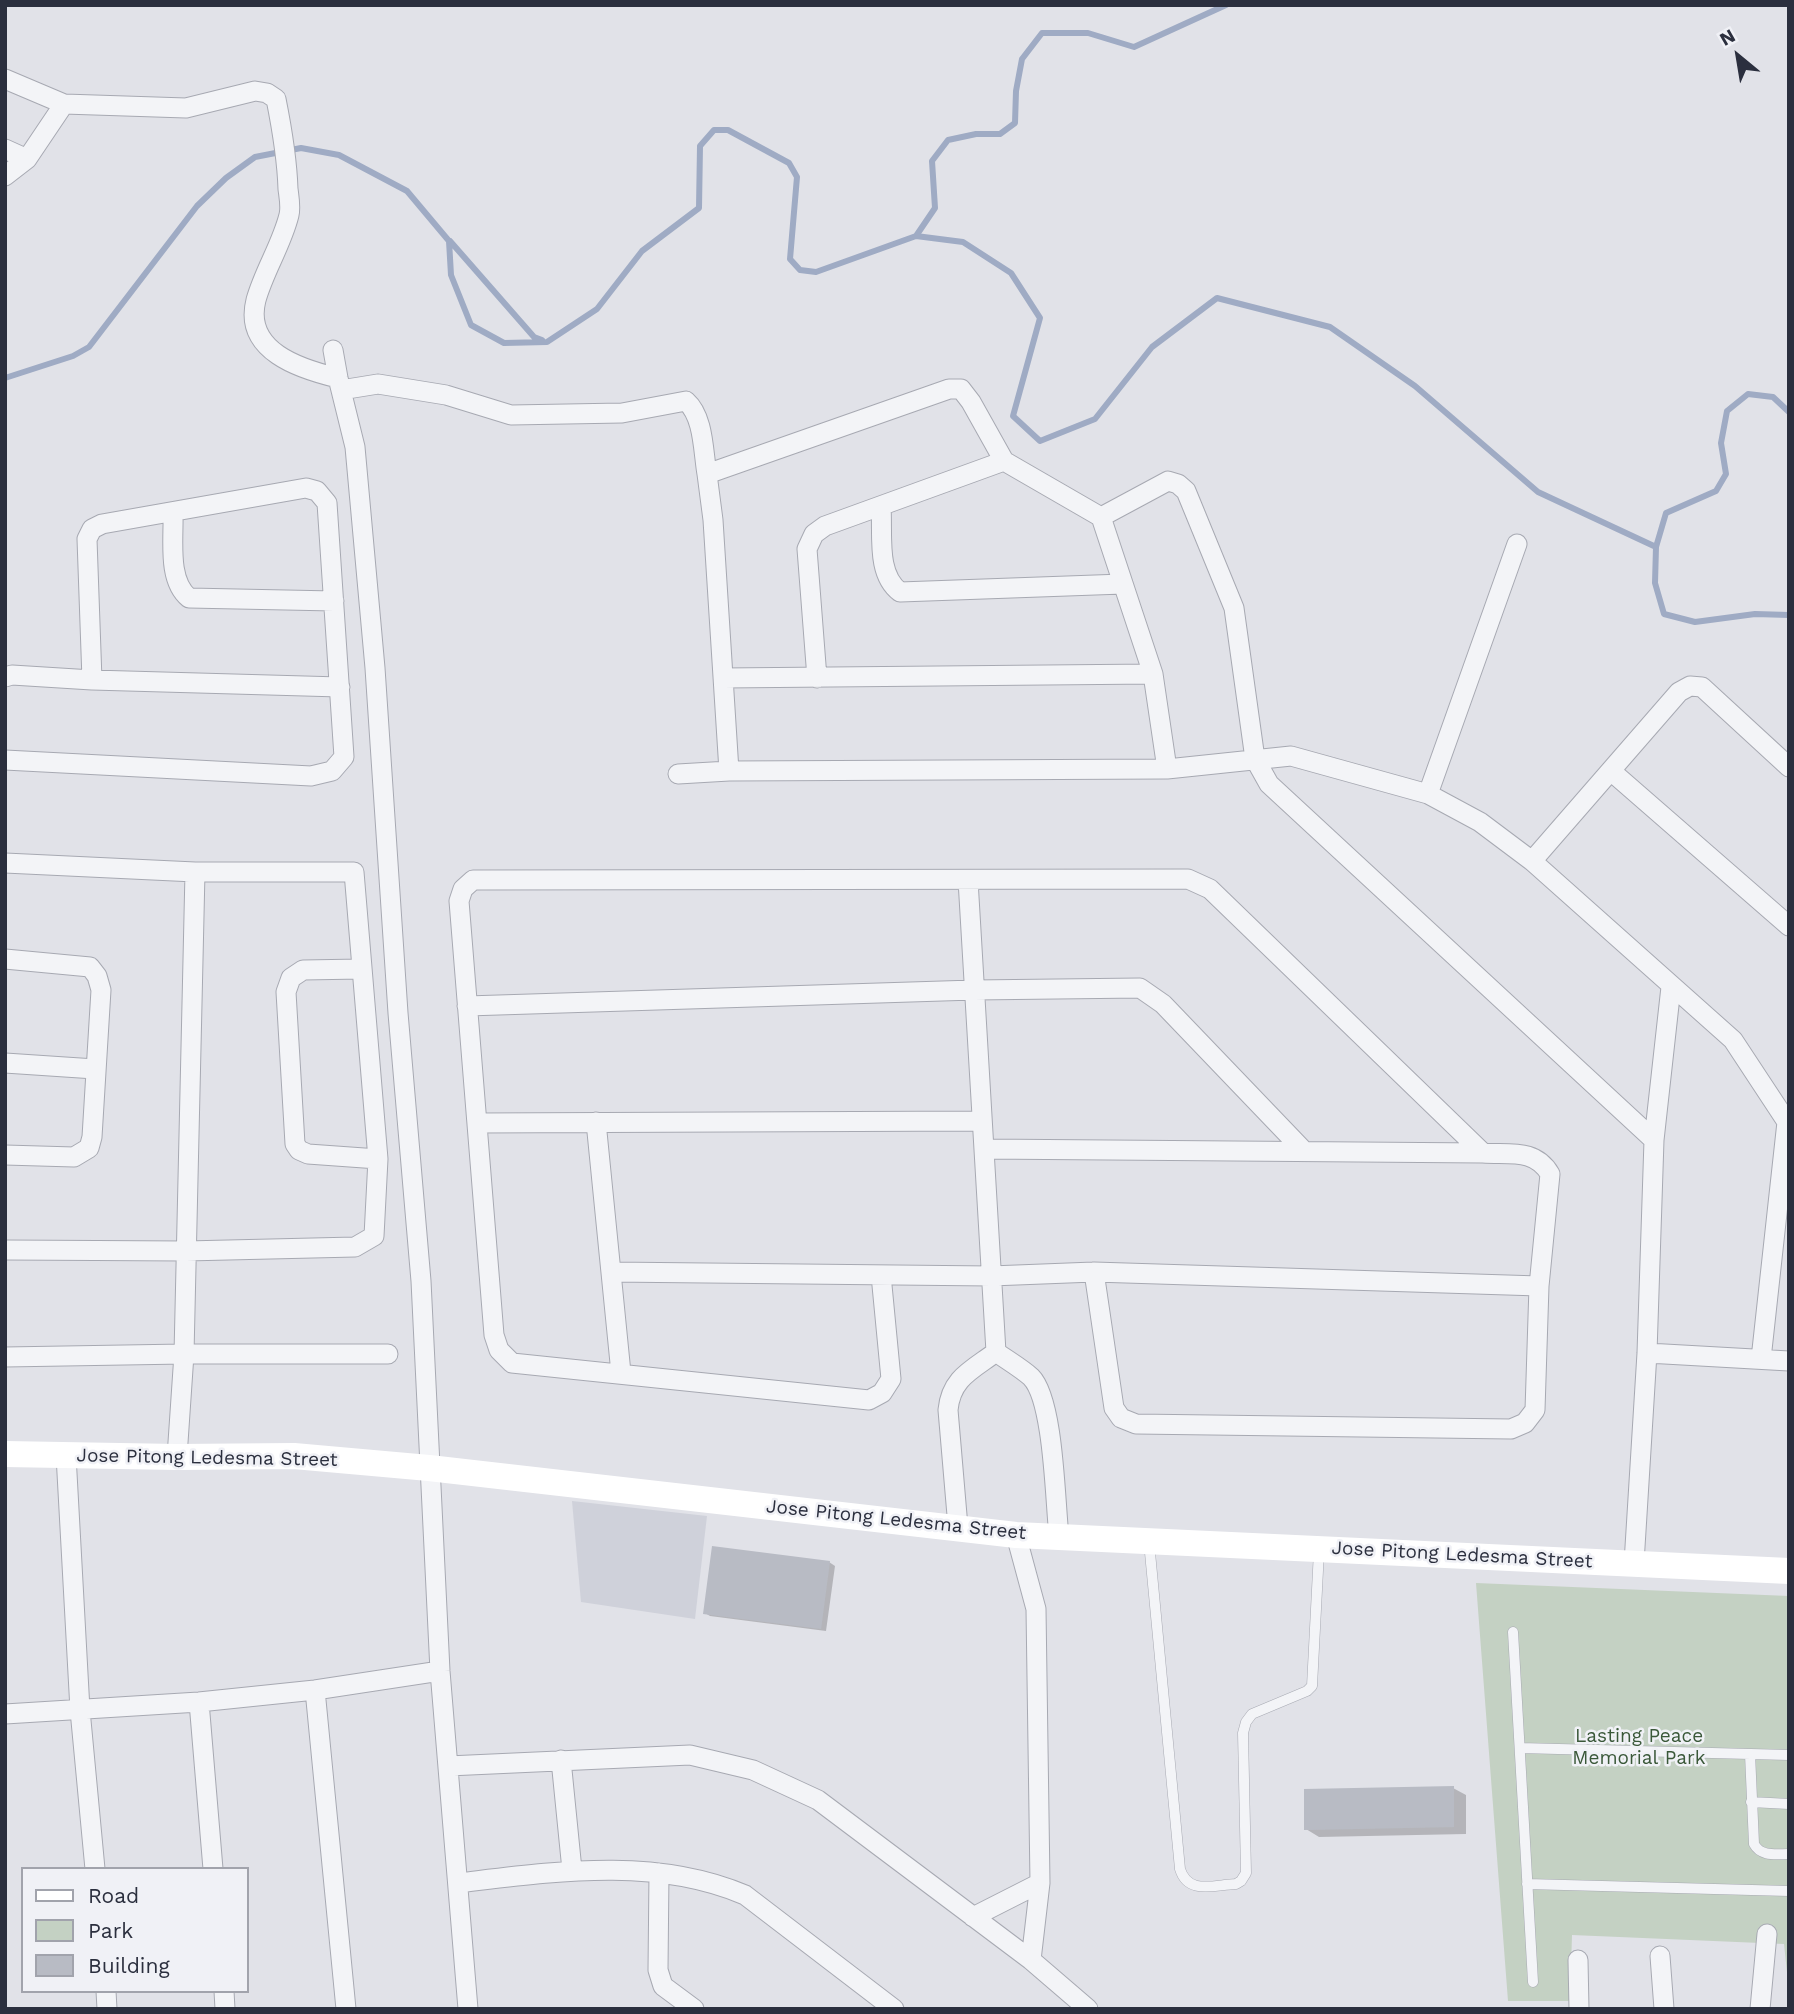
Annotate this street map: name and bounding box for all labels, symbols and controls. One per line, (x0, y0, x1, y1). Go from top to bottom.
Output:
north arrow (1703, 21, 1773, 91)
text: N (1715, 24, 1739, 51)
street label: Jose Pitong Ledesma Street (76, 1444, 338, 1472)
street label: Jose Pitong Ledesma Street (765, 1495, 1027, 1545)
street label: Jose Pitong Ledesma Street (1331, 1537, 1593, 1573)
park label: Lasting Peace Memorial Park (1572, 1725, 1706, 1769)
legend (21, 1867, 248, 1993)
text: Road (88, 1883, 139, 1908)
text: Park (88, 1918, 133, 1943)
text: Building (88, 1953, 170, 1978)

